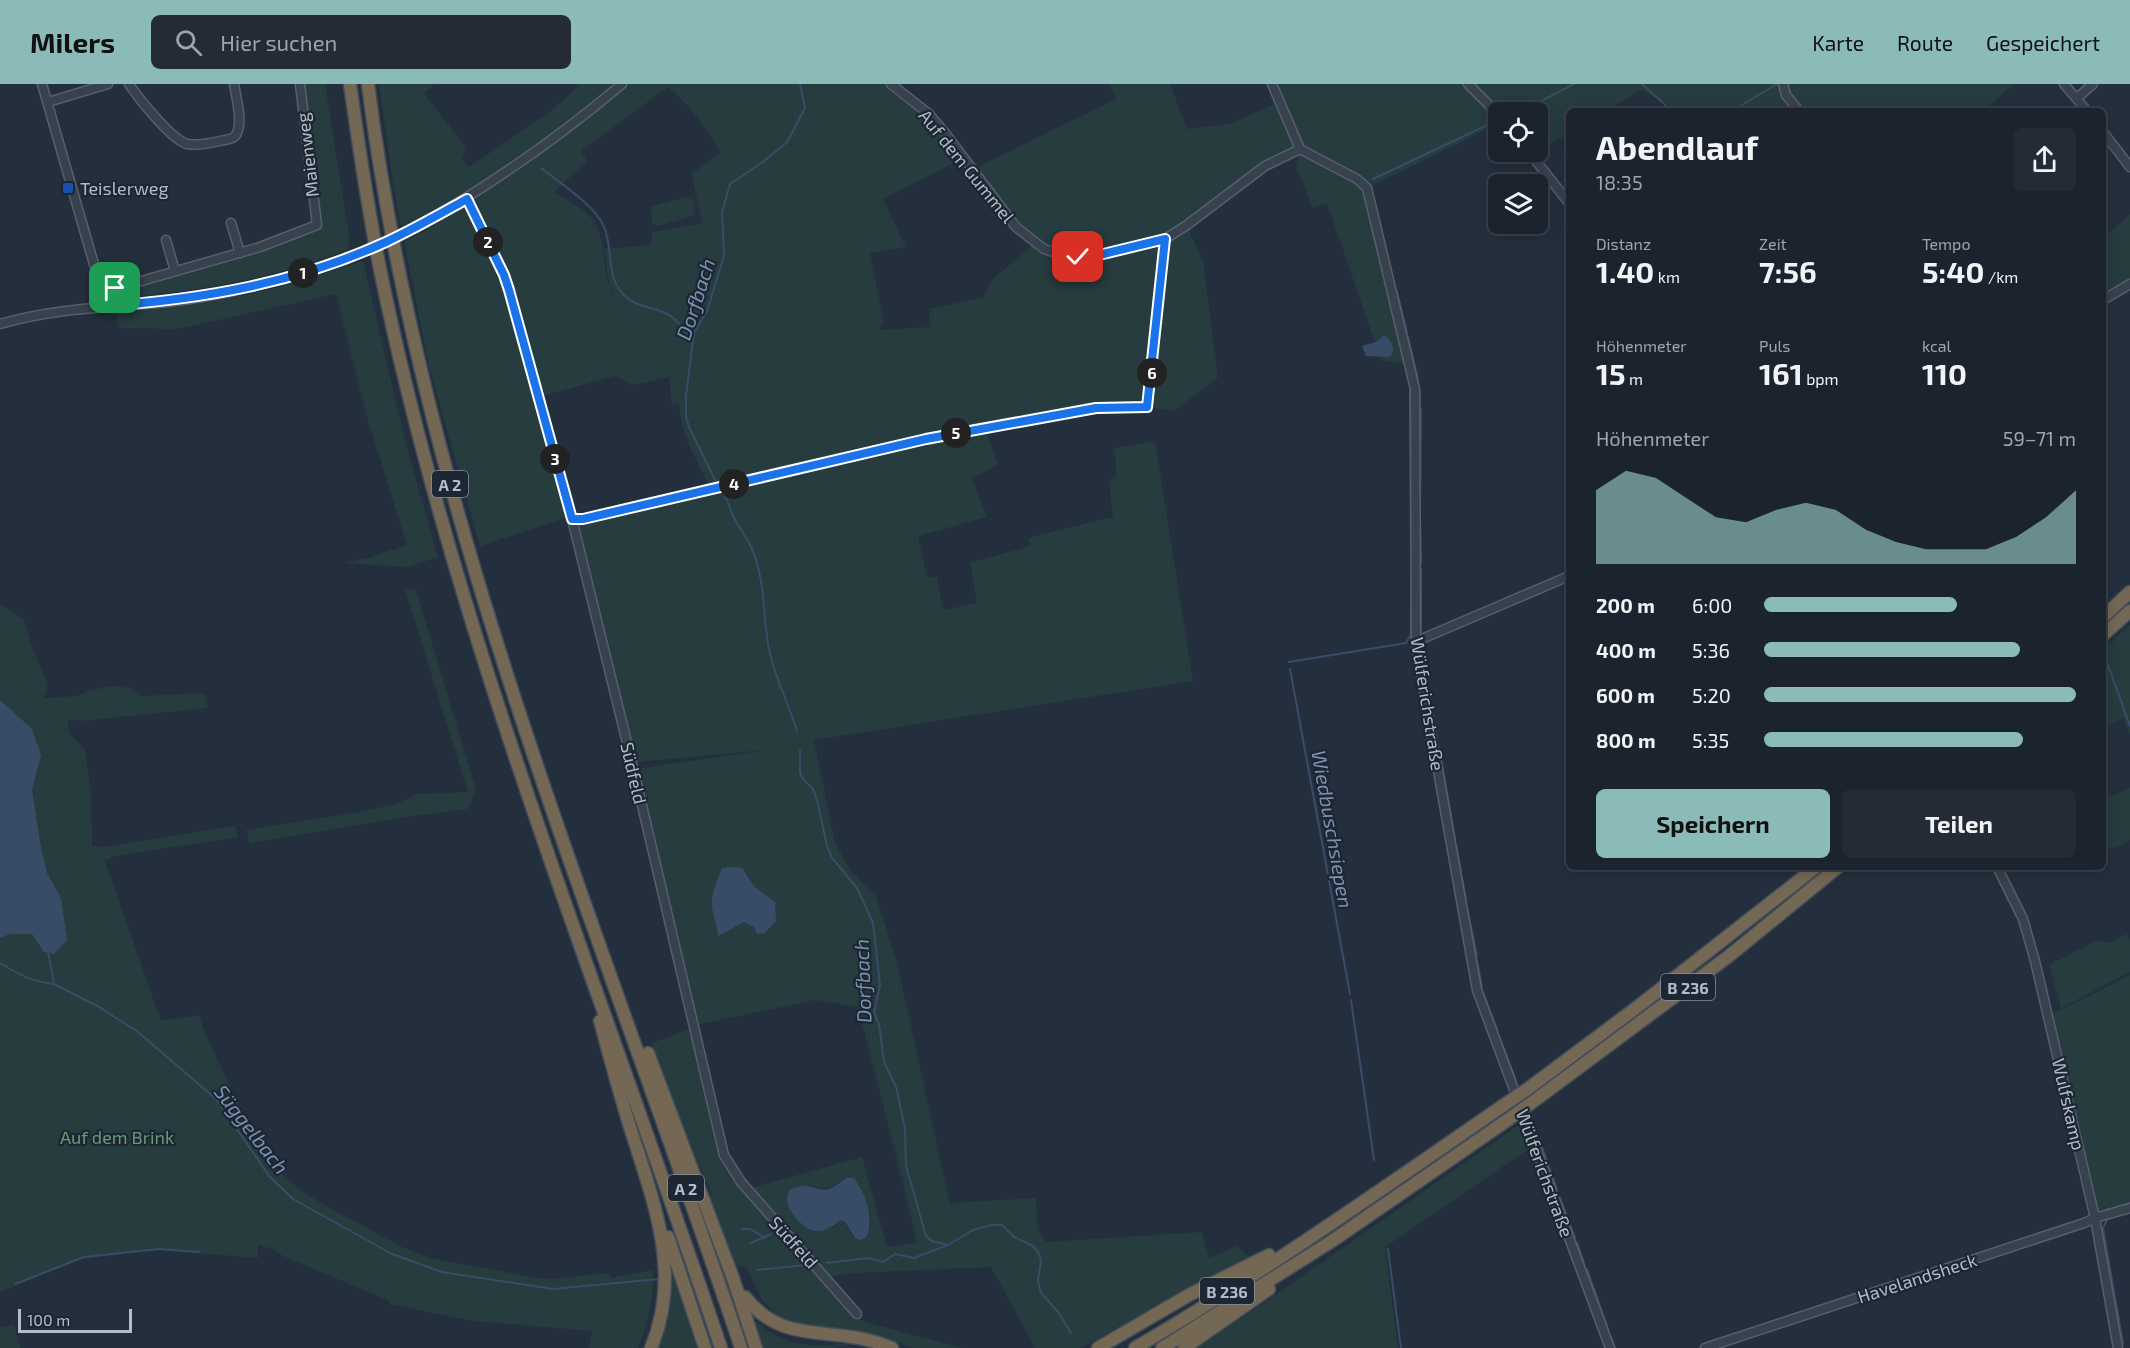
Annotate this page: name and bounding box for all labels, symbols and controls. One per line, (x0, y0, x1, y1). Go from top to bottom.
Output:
search box (151, 15, 571, 69)
text: Milers (30, 25, 115, 59)
icon: search (172, 26, 205, 59)
text: Hier suchen (220, 29, 337, 55)
text: Karte (1812, 30, 1864, 55)
text: Route (1897, 30, 1953, 55)
text: Gespeichert (1986, 30, 2100, 55)
map controls (1488, 102, 1548, 234)
button: locate (1488, 102, 1548, 162)
street label: Auf dem Gummel (914, 105, 1020, 228)
street label: Maienweg (291, 112, 323, 198)
text: Abendlauf (1596, 127, 1758, 167)
button: share (2013, 128, 2076, 191)
text: 18:35 (1596, 170, 1643, 194)
button: layers (1488, 174, 1548, 234)
place label: Teislerweg (80, 177, 168, 199)
marker: Teislerweg (61, 181, 75, 195)
pin: 2 (473, 227, 503, 257)
pin (1052, 231, 1103, 282)
text: 2 (483, 232, 493, 251)
text: Distanz (1596, 234, 1651, 253)
text: Zeit (1759, 234, 1787, 253)
text: Tempo (1922, 234, 1970, 253)
icon: check (1061, 240, 1094, 273)
text: 1.40 (1596, 253, 1654, 289)
text: 7:56 (1759, 253, 1817, 289)
text: 5:40 (1922, 253, 1984, 289)
water label: Dorfbach (671, 255, 719, 343)
pin: 1 (288, 258, 318, 288)
pin (89, 262, 140, 313)
text: 1 (300, 263, 306, 282)
text: km (1654, 267, 1680, 286)
text: /km (1984, 267, 2018, 286)
icon: arrive (98, 271, 131, 304)
text: Höhenmeter (1596, 336, 1687, 355)
text: Puls (1759, 336, 1790, 355)
text: kcal (1922, 336, 1951, 355)
text: 15 (1596, 355, 1626, 391)
text: 161 (1759, 355, 1803, 391)
text: 110 (1922, 355, 1967, 391)
pin: 6 (1137, 358, 1167, 388)
text: 6 (1147, 363, 1157, 382)
text: m (1626, 369, 1643, 388)
text: bpm (1803, 369, 1839, 388)
pin: 5 (941, 418, 971, 448)
text: 5 (952, 423, 960, 442)
text: Höhenmeter (1596, 426, 1709, 450)
text: 59–71 m (2003, 426, 2076, 450)
pin: 3 (540, 444, 570, 474)
text: 3 (550, 449, 560, 468)
pin: 4 (719, 469, 749, 499)
road number: A 2 (432, 471, 468, 497)
text: 4 (729, 474, 739, 493)
text: 200 m (1596, 593, 1655, 617)
text: 6:00 (1692, 593, 1732, 617)
street label: Wülferichstraße (1407, 636, 1449, 772)
text: 400 m (1596, 638, 1656, 662)
text: 5:36 (1692, 638, 1730, 662)
text: 600 m (1596, 683, 1655, 707)
text: 5:20 (1692, 683, 1731, 707)
text: 800 m (1596, 728, 1656, 752)
text: 5:35 (1692, 728, 1729, 752)
street label: Südfeld (616, 740, 652, 806)
water label: Wiedbuschsiepen (1307, 748, 1359, 910)
button: Speichern (1596, 789, 1830, 858)
button: Teilen (1842, 789, 2076, 858)
water label: Dorfbach (849, 939, 875, 1023)
road number: B 236 (1661, 974, 1715, 1000)
street label: Wulfskamp (2048, 1056, 2090, 1152)
water label: Süggelbach (210, 1080, 294, 1178)
street label: Wülferichstraße (1512, 1106, 1578, 1240)
park label: Auf dem Brink (60, 1126, 174, 1148)
road number: A 2 (668, 1175, 704, 1201)
street label: Südfeld (765, 1211, 823, 1273)
street label: Havelandsheck (1855, 1248, 1979, 1308)
road number: B 236 (1200, 1278, 1254, 1304)
scale bar (18, 1306, 132, 1334)
text: 100 m (27, 1310, 70, 1329)

